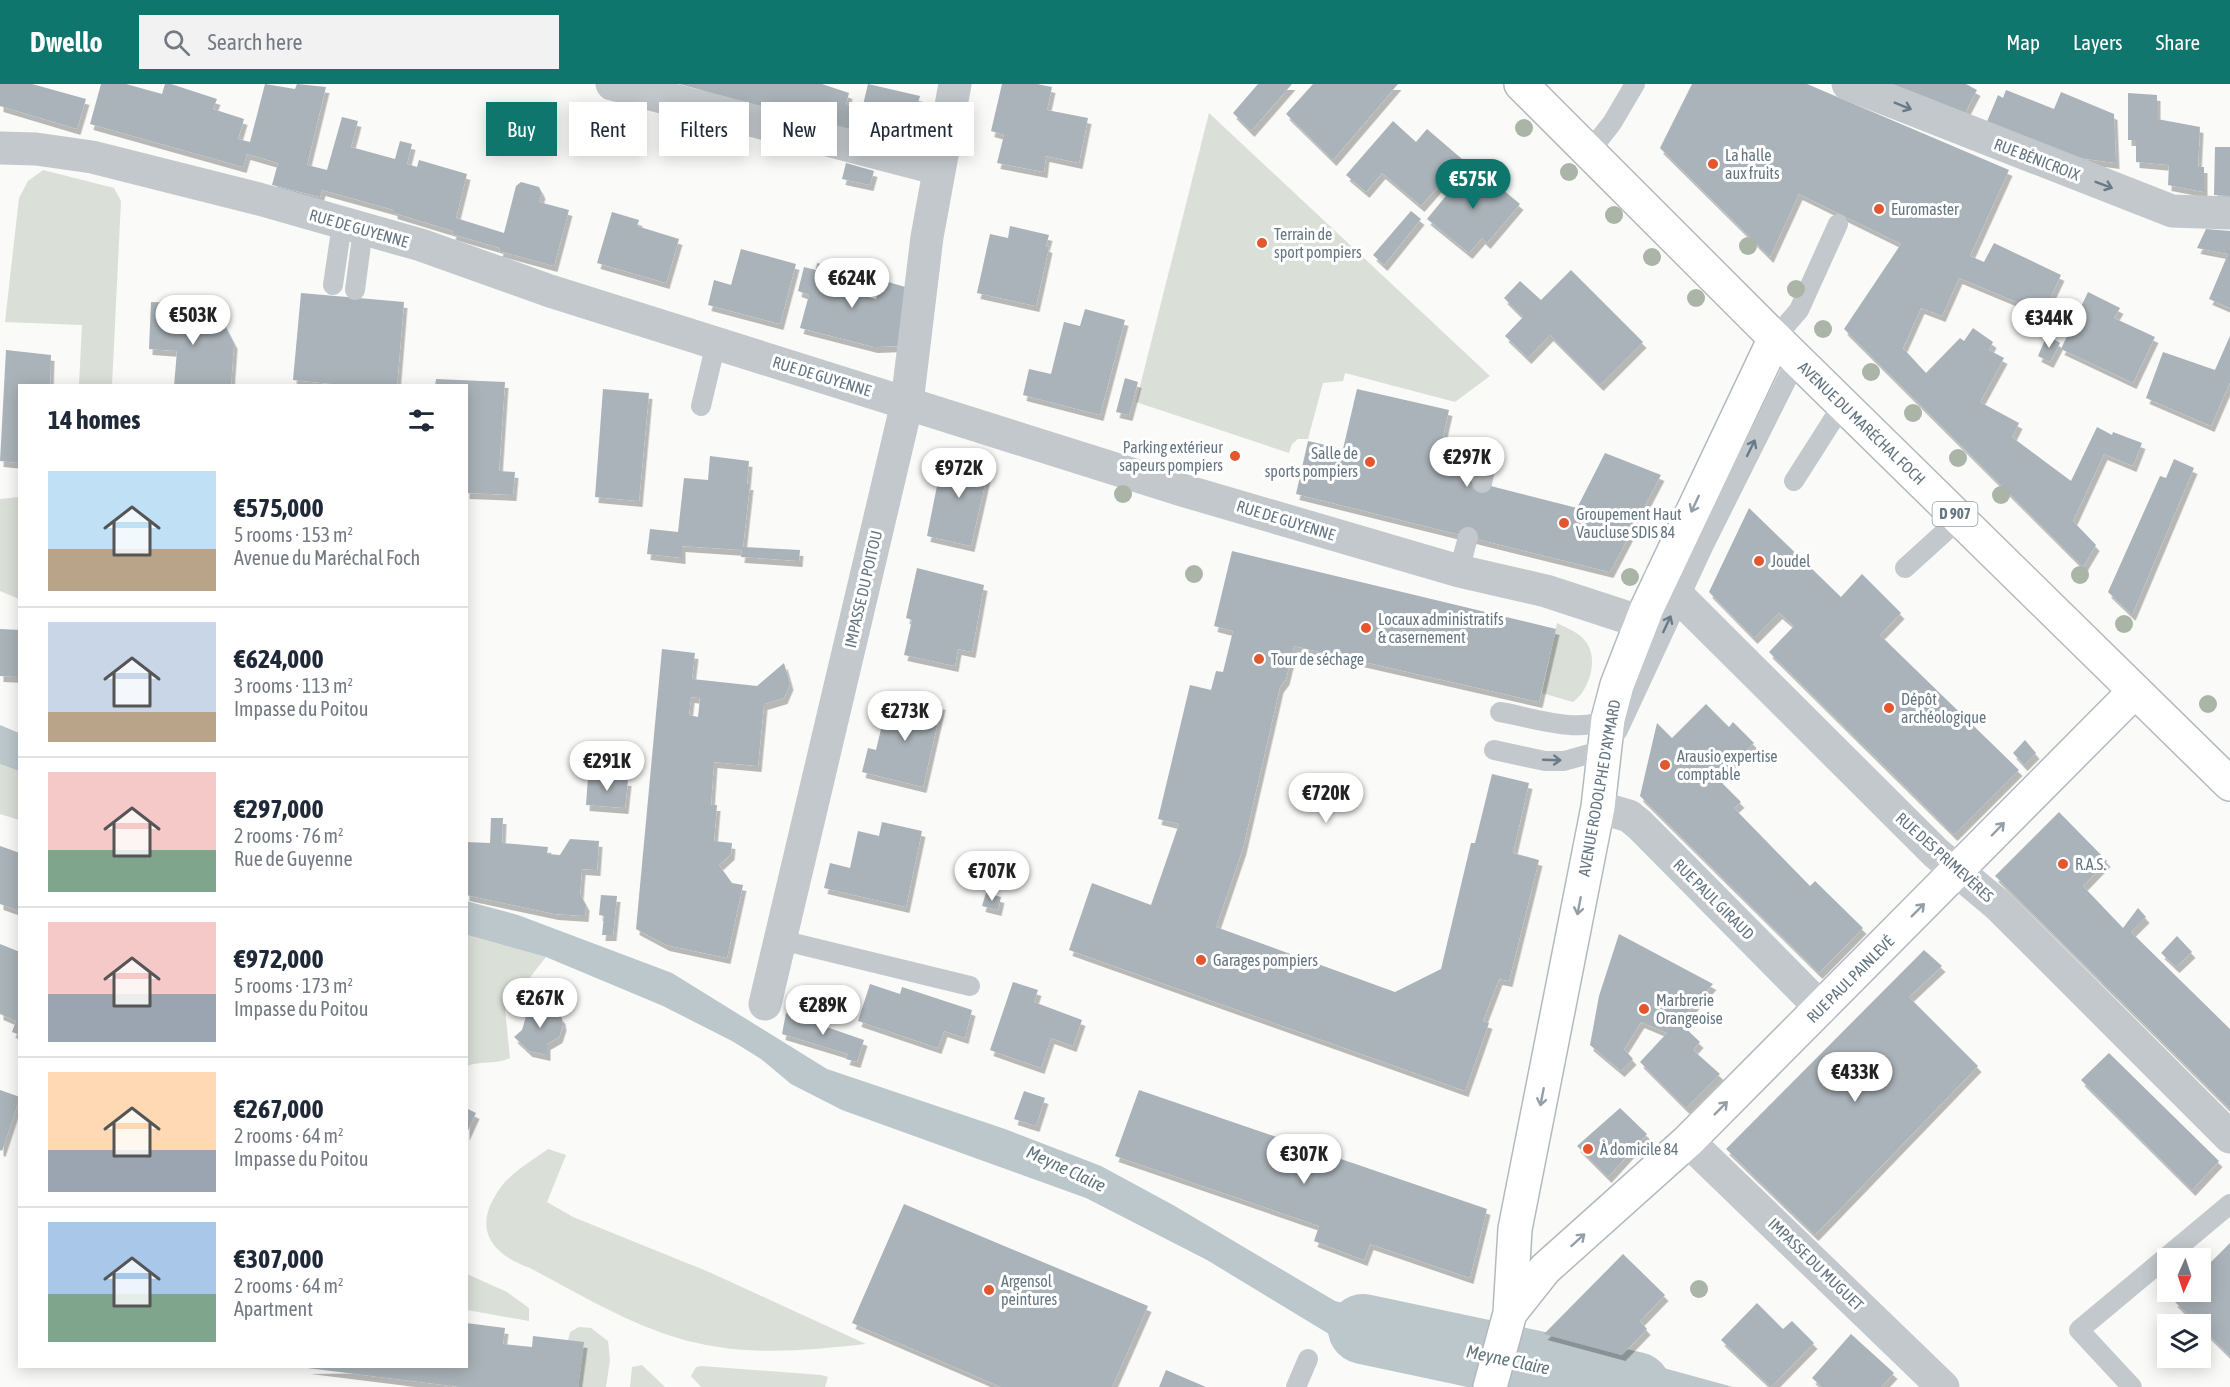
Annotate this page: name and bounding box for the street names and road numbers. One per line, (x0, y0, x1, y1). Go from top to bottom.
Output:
street label: RUE BÉNICROIX (1992, 134, 2083, 184)
street label: RUE DE GUYENNE (308, 205, 411, 251)
street label: RUE DE GUYENNE (771, 352, 874, 400)
street label: AVENUE DU MARÉCHAL FOCH (1795, 358, 1929, 488)
street label: RUE DE GUYENNE (1235, 496, 1338, 544)
road number: D 907 (1932, 502, 1978, 526)
street label: IMPASSE DU POITOU (841, 529, 885, 649)
street label: AVENUE RODOLPHE D'AYMARD (1575, 698, 1623, 878)
street label: RUE DES PRIMEVÈRES (1893, 809, 1998, 906)
street label: RUE PAUL GIRAUD (1670, 855, 1758, 943)
street label: RUE PAUL PAINLEVÉ (1803, 932, 1897, 1026)
street label: IMPASSE DU MUGUET (1765, 1214, 1867, 1314)

